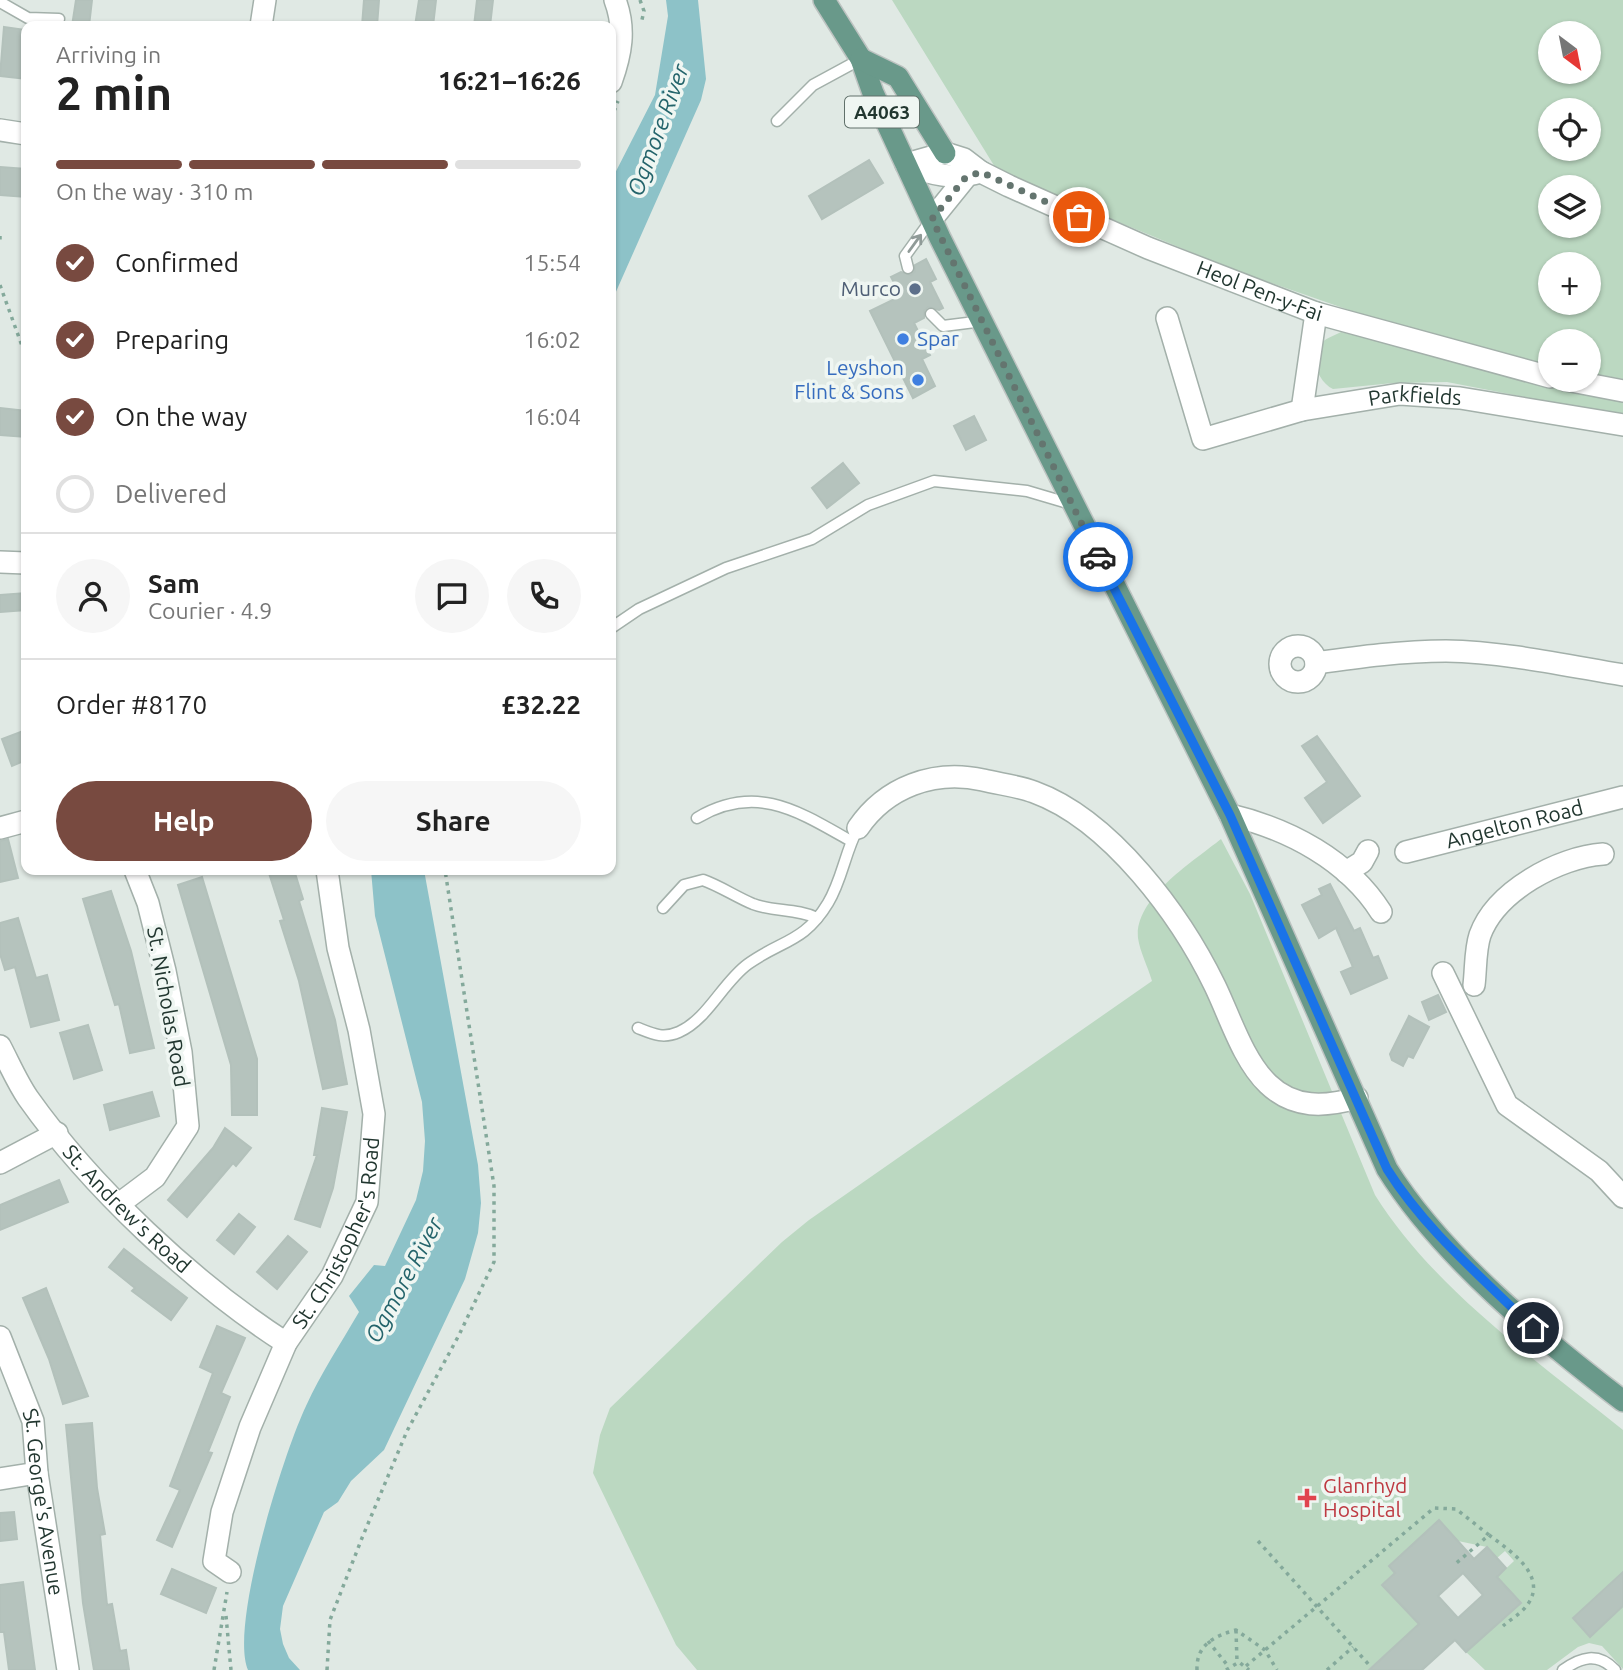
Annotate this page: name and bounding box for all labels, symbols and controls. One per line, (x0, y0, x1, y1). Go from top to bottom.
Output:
north arrow (1538, 21, 1601, 84)
map controls (1538, 21, 1601, 392)
text: Arriving in (56, 42, 161, 67)
water label: Ogmore River (622, 59, 693, 199)
text: 16:21–16:26 (438, 66, 581, 95)
text: 2 min (56, 67, 172, 119)
road number: A4063 (845, 96, 919, 128)
button: locate (1538, 98, 1601, 161)
button: layers (1538, 175, 1601, 238)
text: On the way · 310 m (56, 179, 253, 204)
pin (1049, 187, 1109, 247)
icon: bag (1060, 198, 1098, 236)
one-way arrow (908, 234, 922, 253)
icon: check (56, 244, 94, 282)
text: Confirmed (115, 248, 239, 277)
text: 15:54 (523, 250, 581, 275)
button: + (1538, 252, 1601, 315)
street label: Heol Pen-y-Fai (1194, 255, 1325, 325)
place label: Murco (841, 276, 901, 300)
marker: Murco (907, 281, 923, 297)
icon: check (56, 321, 94, 359)
text: Preparing (115, 325, 229, 354)
place label: Spar (917, 326, 959, 350)
text: 16:02 (523, 327, 581, 352)
button: − (1538, 329, 1601, 392)
marker: Spar (895, 331, 911, 347)
place label: Leyshon Flint & Sons (794, 355, 904, 403)
marker: Leyshon Flint & Sons (910, 372, 926, 388)
street label: Parkfields (1366, 381, 1462, 410)
icon: check (56, 398, 94, 436)
text: On the way (115, 402, 247, 431)
text: 16:04 (523, 404, 581, 429)
text: Delivered (115, 479, 227, 508)
courier (1063, 522, 1133, 592)
icon: car (1079, 538, 1117, 576)
button: person (56, 559, 130, 633)
button: chat (415, 559, 489, 633)
button: phone (507, 559, 581, 633)
text: Sam (148, 569, 200, 598)
text: Courier · 4.9 (148, 598, 272, 623)
text: Order #8170 (56, 690, 207, 719)
text: £32.22 (501, 690, 581, 719)
button: Help (56, 781, 312, 861)
button: Share (326, 781, 581, 861)
street label: Angelton Road (1443, 795, 1585, 852)
street label: St. Nicholas Road (143, 925, 195, 1089)
street label: St. Christopher's Road (287, 1136, 383, 1333)
street label: St. Andrew's Road (58, 1140, 196, 1277)
water label: Ogmore River (360, 1212, 448, 1347)
pin (1503, 1298, 1563, 1358)
icon: home (1514, 1309, 1552, 1347)
street label: St. George's Avenue (18, 1405, 69, 1597)
place label: Glanrhyd Hospital (1323, 1473, 1407, 1521)
marker: Glanrhyd Hospital (1297, 1488, 1317, 1508)

